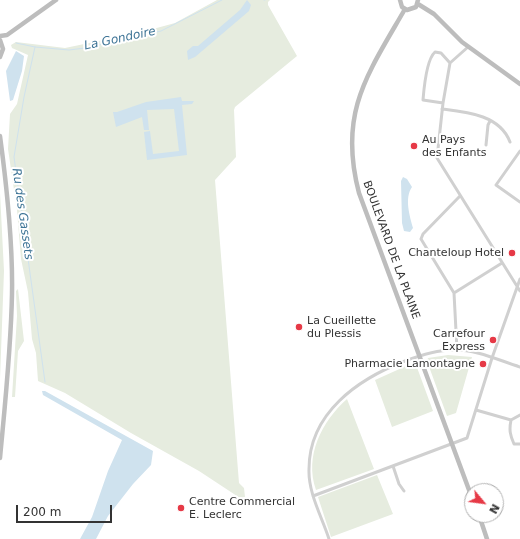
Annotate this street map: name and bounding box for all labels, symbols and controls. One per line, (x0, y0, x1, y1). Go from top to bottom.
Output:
water label: La Gondoire (83, 24, 157, 54)
place label: Au Pays des Enfants (422, 133, 487, 159)
marker: Au Pays des Enfants (409, 141, 419, 151)
water label: Ru des Gassets (8, 167, 36, 261)
street label: BOULEVARD DE LA PLAINE (360, 179, 422, 321)
place label: Chanteloup Hotel (408, 246, 504, 260)
marker: Chanteloup Hotel (507, 248, 517, 258)
place label: La Cueillette du Plessis (307, 314, 376, 340)
marker: La Cueillette du Plessis (294, 322, 304, 332)
place label: Carrefour Express (433, 327, 485, 353)
marker: Carrefour Express (488, 335, 498, 345)
place label: Pharmacie Lamontagne (344, 357, 475, 371)
marker: Pharmacie Lamontagne (478, 359, 488, 369)
north arrow (464, 483, 504, 523)
place label: Centre Commercial E. Leclerc (189, 495, 295, 521)
scale bar (18, 497, 114, 523)
text: N (486, 501, 502, 516)
marker: Centre Commercial E. Leclerc (176, 503, 186, 513)
text: 200 m (23, 505, 61, 519)

